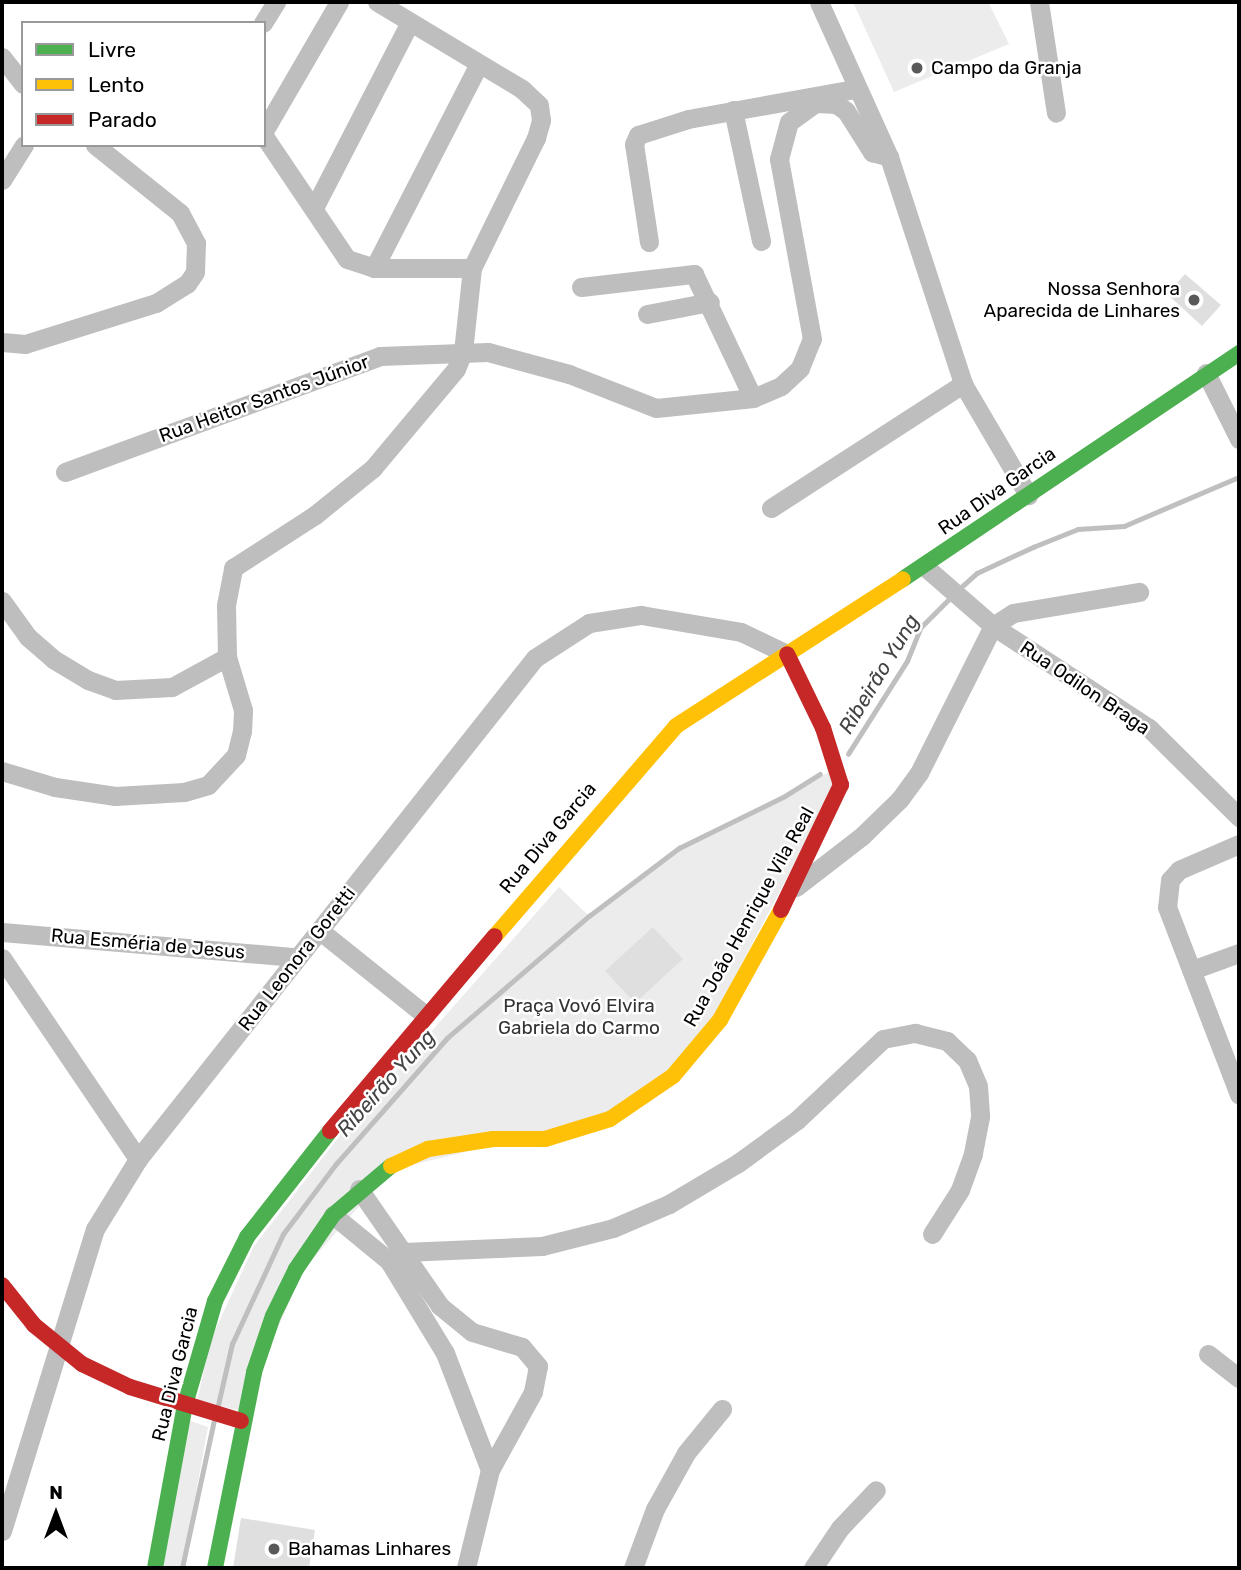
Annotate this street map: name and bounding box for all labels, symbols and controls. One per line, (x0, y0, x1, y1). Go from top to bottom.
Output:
legend (21, 21, 266, 147)
text: Livre (88, 37, 136, 62)
place label: Campo da Granja (931, 57, 1082, 79)
marker: Campo da Granja (909, 60, 925, 76)
text: Lento (88, 72, 144, 97)
text: Parado (88, 107, 157, 132)
place label: Nossa Senhora Aparecida de Linhares (983, 278, 1180, 322)
marker: Nossa Senhora Aparecida de Linhares (1186, 292, 1202, 308)
street label: Rua Heitor Santos Júnior (156, 350, 372, 448)
street label: Rua Diva Garcia (934, 442, 1060, 540)
water label: Ribeirão Yung (833, 609, 925, 739)
street label: Rua Odilon Braga (1016, 636, 1154, 740)
street label: Rua Diva Garcia (495, 778, 601, 898)
street label: Rua João Henrique Vila Real (679, 803, 819, 1031)
street label: Rua Leonora Goretti (234, 882, 360, 1036)
street label: Rua Esméria de Jesus (50, 924, 246, 964)
park label: Praça Vovó Elvira Gabriela do Carmo (498, 995, 660, 1039)
water label: Ribeirão Yung (331, 1024, 441, 1142)
street label: Rua Diva Garcia (147, 1304, 203, 1444)
north arrow (21, 1479, 91, 1549)
text: N (49, 1481, 63, 1504)
place label: Bahamas Linhares (288, 1538, 451, 1560)
marker: Bahamas Linhares (266, 1541, 282, 1557)

